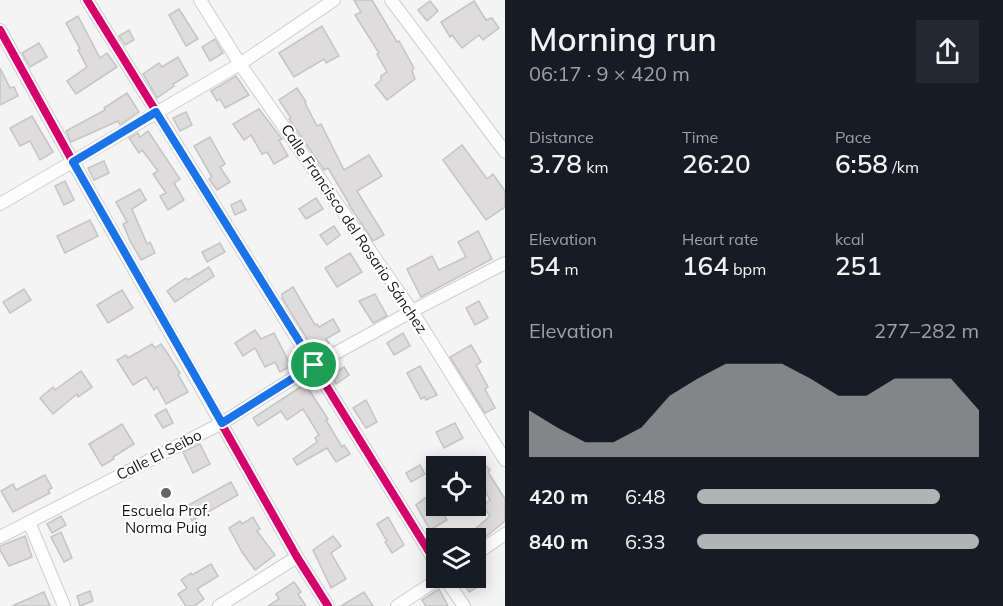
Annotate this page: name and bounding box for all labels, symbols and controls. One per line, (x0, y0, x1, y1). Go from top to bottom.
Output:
text: Morning run (529, 18, 717, 59)
button: share (916, 20, 979, 83)
text: 06:17 · 9 × 420 m (529, 61, 690, 86)
street label: Calle Francisco del Rosario Sánchez (277, 120, 432, 337)
text: Distance (529, 127, 594, 147)
text: Time (682, 127, 718, 147)
text: Pace (835, 127, 871, 147)
text: 3.78 (529, 147, 582, 180)
text: 26:20 (682, 147, 751, 180)
text: 6:58 (835, 147, 888, 180)
text: km (582, 157, 608, 177)
text: /km (888, 157, 919, 177)
text: Elevation (529, 229, 597, 249)
text: Heart rate (682, 229, 758, 249)
text: kcal (835, 229, 864, 249)
text: 54 (529, 249, 560, 282)
text: 164 (682, 249, 729, 282)
text: 251 (835, 249, 882, 282)
text: m (560, 259, 578, 279)
text: bpm (729, 259, 766, 279)
text: Elevation (529, 318, 614, 343)
text: 277–282 m (874, 318, 979, 343)
pin (288, 339, 339, 390)
icon: arrive (297, 348, 330, 381)
street label: Calle El Seibo (113, 425, 205, 484)
map controls (426, 456, 486, 588)
button: locate (426, 456, 486, 516)
text: 420 m (529, 484, 588, 509)
text: 6:48 (625, 484, 666, 509)
marker: Escuela Prof. Norma Puig (159, 486, 173, 500)
place label: Escuela Prof. Norma Puig (122, 501, 210, 537)
button: layers (426, 528, 486, 588)
text: 840 m (529, 529, 588, 554)
text: 6:33 (625, 529, 666, 554)

